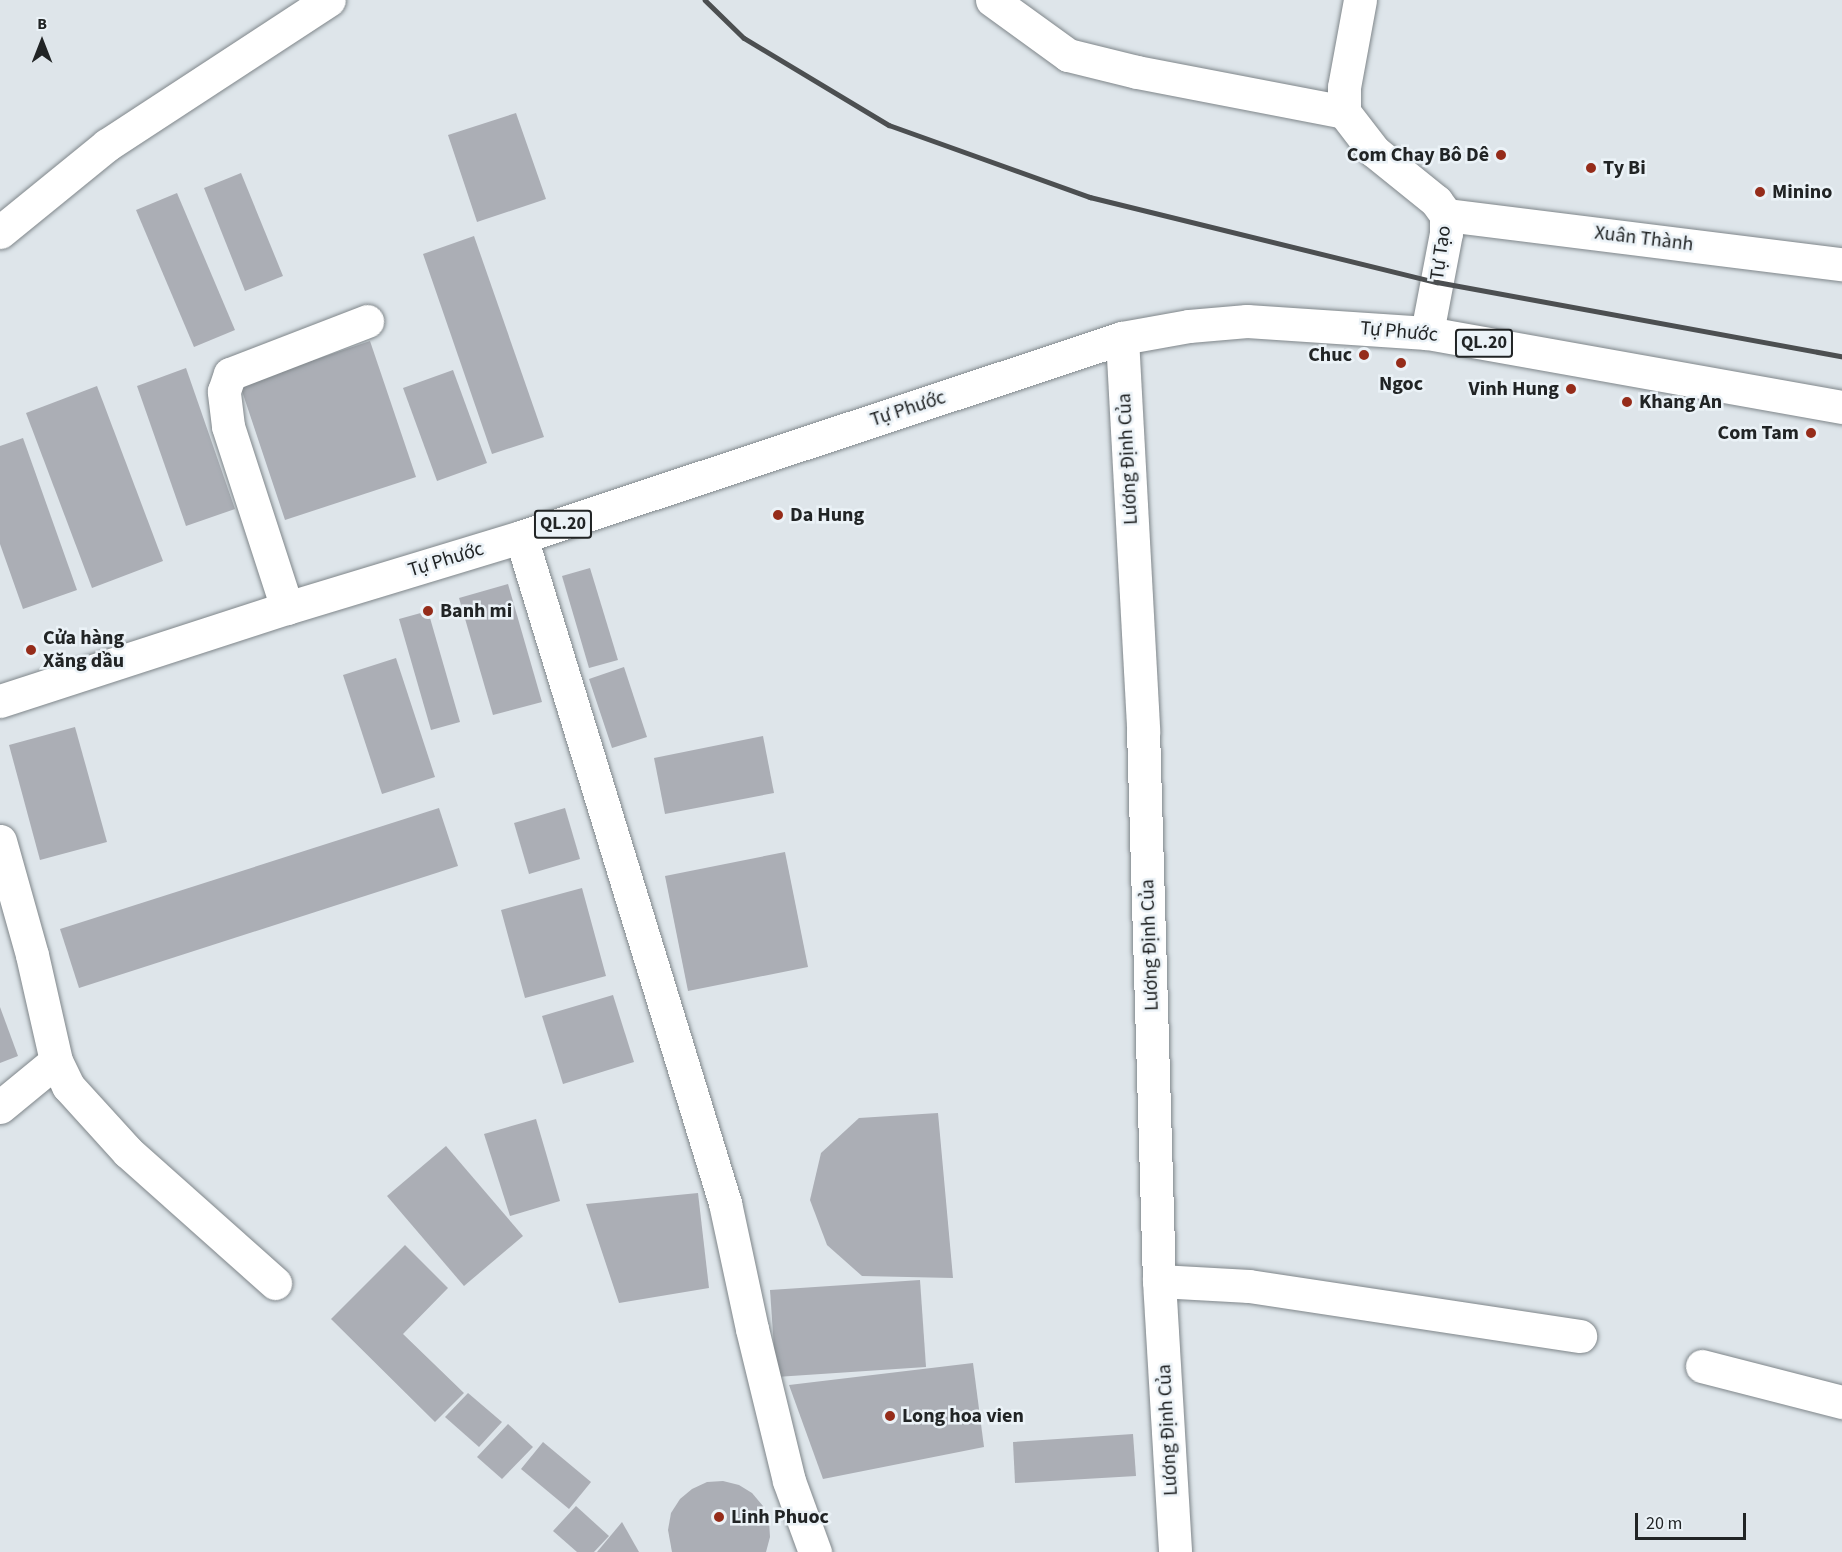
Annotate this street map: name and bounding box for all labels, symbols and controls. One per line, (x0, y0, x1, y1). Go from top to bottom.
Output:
north arrow (12, 12, 72, 72)
text: B (37, 13, 47, 35)
place label: Com Chay Bô Dê (1347, 143, 1489, 167)
marker: Com Chay Bô Dê (1494, 148, 1508, 162)
place label: Ty Bi (1603, 156, 1646, 180)
marker: Ty Bi (1584, 161, 1598, 175)
place label: Minino (1772, 180, 1832, 204)
marker: Minino (1753, 185, 1767, 199)
street label: Xuân Thành (1593, 221, 1695, 257)
street label: Tự Tạo (1425, 224, 1457, 282)
street label: Tự Phước (1359, 317, 1439, 347)
road number: QL.20 (1454, 328, 1514, 358)
place label: Chuc (1308, 343, 1352, 367)
marker: Chuc (1357, 348, 1371, 362)
marker: Ngoc (1394, 356, 1408, 370)
place label: Ngoc (1379, 372, 1423, 396)
place label: Vinh Hung (1469, 377, 1559, 401)
marker: Vinh Hung (1564, 382, 1578, 396)
street label: Tự Phước (867, 386, 949, 432)
place label: Khang An (1639, 390, 1722, 414)
street label: Lương Định Của (1113, 393, 1143, 525)
marker: Khang An (1620, 395, 1634, 409)
place label: Com Tam (1718, 421, 1799, 445)
marker: Com Tam (1804, 426, 1818, 440)
place label: Da Hung (790, 503, 864, 527)
marker: Da Hung (771, 508, 785, 522)
road number: QL.20 (533, 509, 593, 539)
street label: Tự Phước (405, 537, 487, 583)
place label: Banh mi (440, 599, 512, 623)
marker: Banh mi (421, 604, 435, 618)
place label: Cửa hàng Xăng dầu (43, 626, 124, 673)
marker: Cửa hàng Xăng dầu (24, 643, 38, 657)
street label: Lương Định Của (1136, 879, 1164, 1011)
street label: Lương Định Của (1153, 1364, 1183, 1496)
place label: Long hoa vien (902, 1404, 1024, 1428)
marker: Long hoa vien (883, 1409, 897, 1423)
scale bar (1638, 1501, 1749, 1539)
place label: Linh Phuoc (731, 1505, 829, 1529)
marker: Linh Phuoc (712, 1510, 726, 1524)
text: 20 m (1646, 1511, 1682, 1536)

